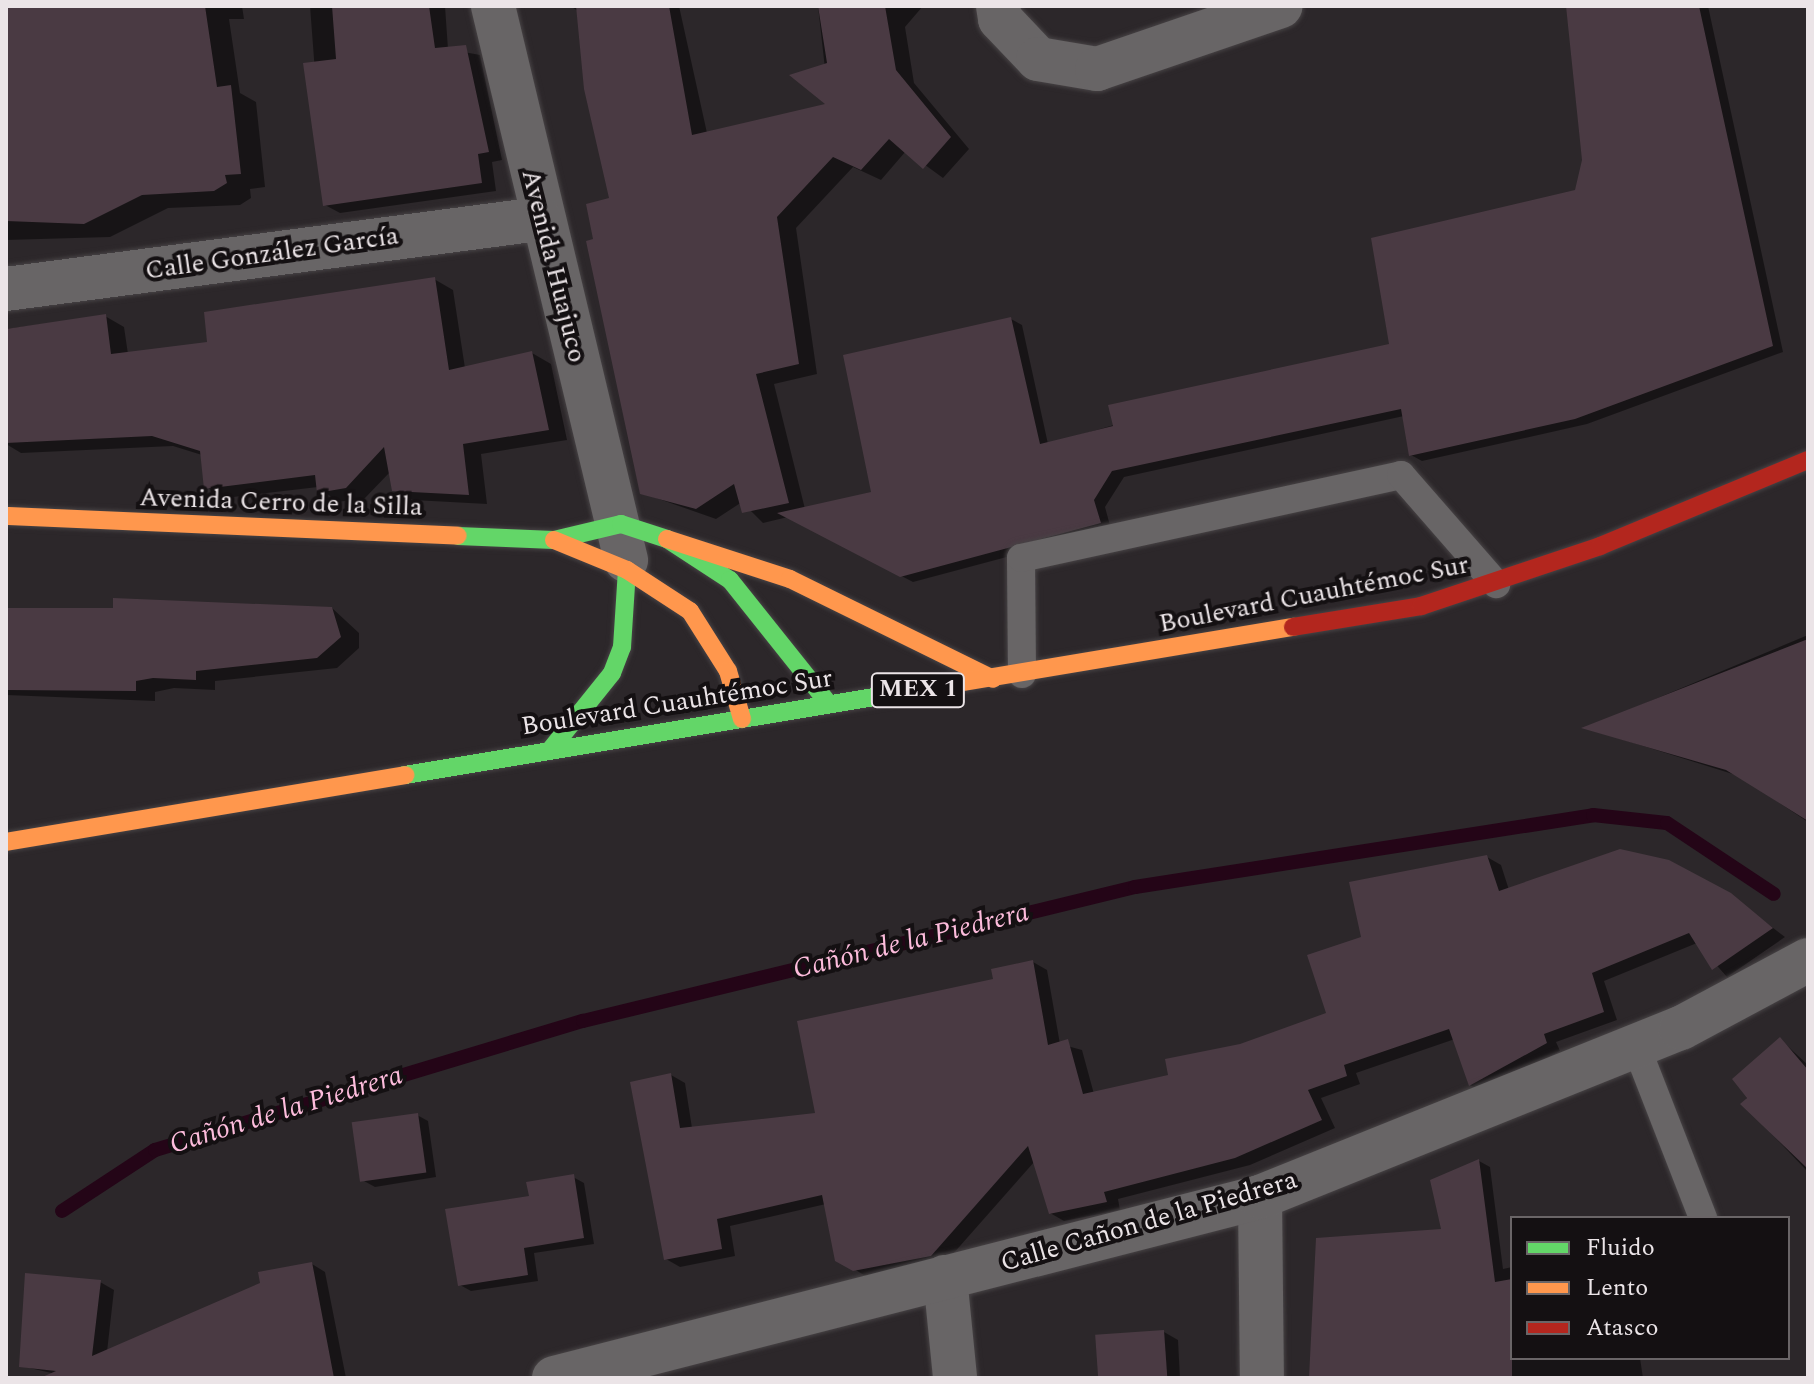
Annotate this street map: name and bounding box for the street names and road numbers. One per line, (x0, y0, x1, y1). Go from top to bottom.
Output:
street label: Avenida Huajuco (514, 166, 592, 366)
street label: Calle González García (143, 221, 401, 287)
street label: Avenida Cerro de la Silla (139, 482, 423, 524)
street label: Boulevard Cuauhtémoc Sur (1157, 550, 1471, 640)
street label: Boulevard Cuauhtémoc Sur (519, 663, 835, 743)
road number: MEX 1 (870, 670, 966, 710)
street label: Calle Cañon de la Piedrera (997, 1165, 1301, 1279)

